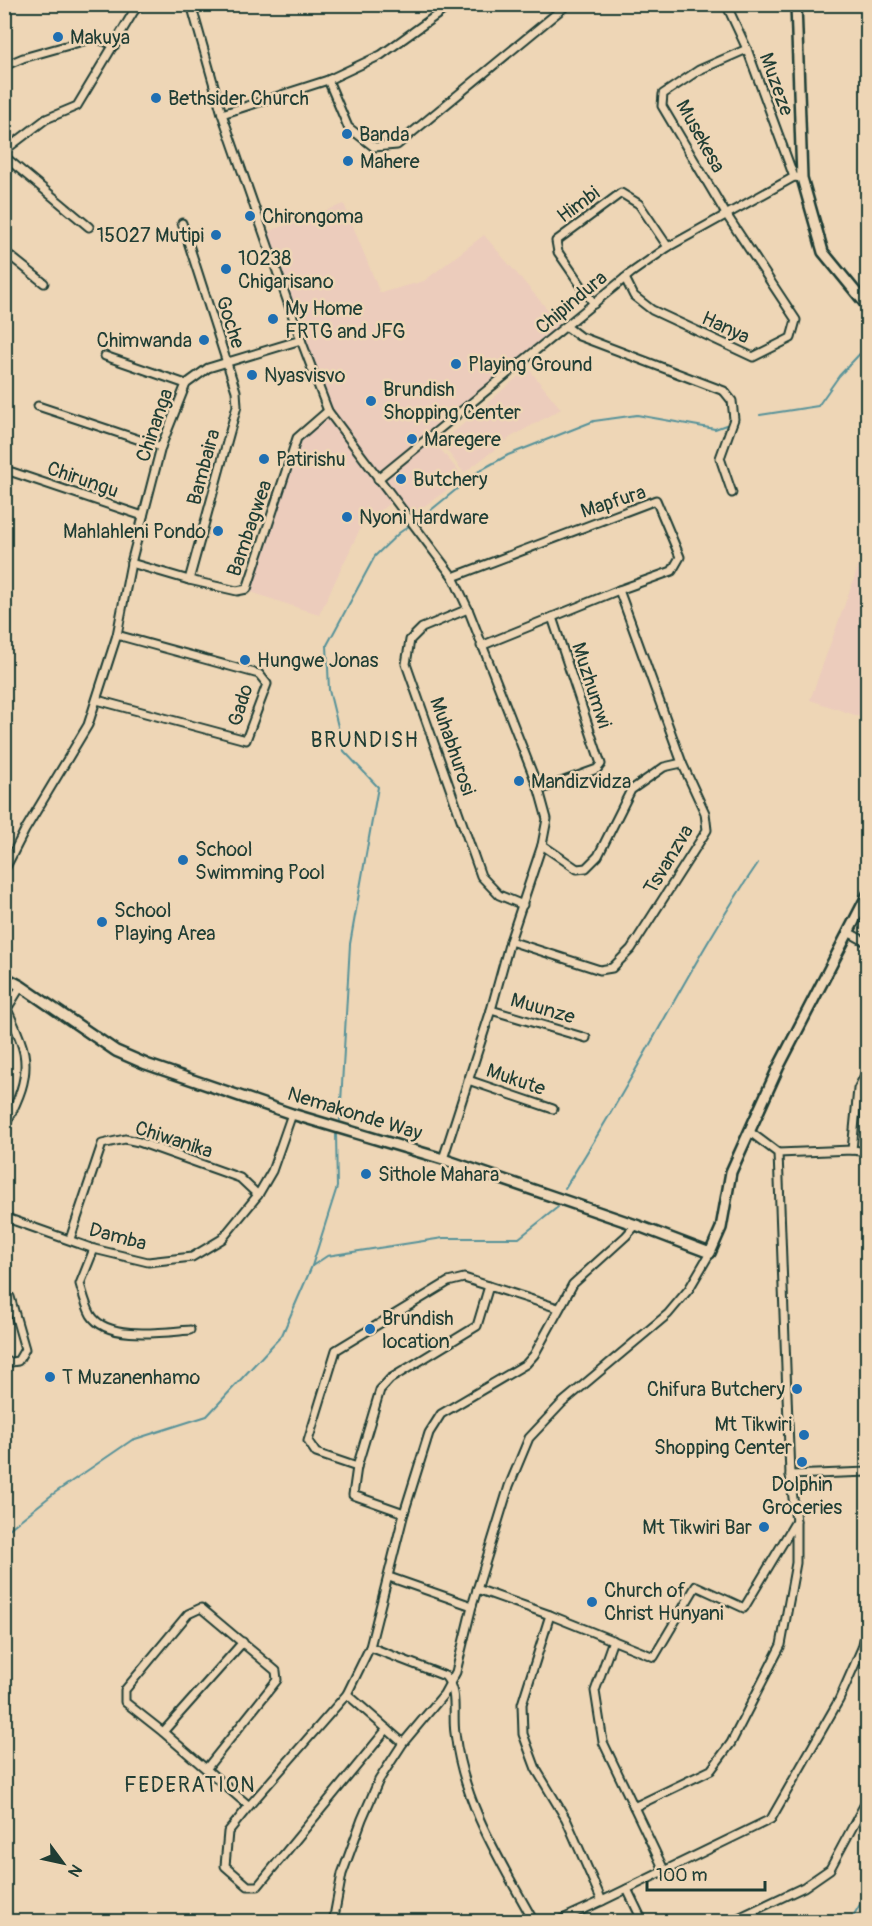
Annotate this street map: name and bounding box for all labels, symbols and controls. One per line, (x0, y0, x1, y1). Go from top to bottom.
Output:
place label: Makuya (70, 25, 130, 50)
marker: Makuya (51, 30, 65, 44)
street label: Muzeze (754, 49, 799, 119)
place label: Bethsider Church (168, 86, 309, 111)
marker: Bethsider Church (149, 91, 163, 105)
street label: Musekesa (670, 95, 731, 177)
place label: Banda (359, 122, 409, 147)
marker: Banda (340, 127, 354, 141)
place label: Mahere (360, 149, 420, 174)
marker: Mahere (341, 154, 355, 168)
street label: Himbi (552, 181, 605, 228)
place label: Chirongoma (262, 204, 363, 229)
marker: Chirongoma (243, 209, 257, 223)
place label: 15027 Mutipi (97, 223, 204, 248)
marker: 15027 Mutipi (209, 228, 223, 242)
place label: 10238 Chigarisano (238, 246, 334, 294)
marker: 10238 Chigarisano (219, 262, 233, 276)
street label: Chipindura (530, 265, 612, 340)
street label: Goche (210, 293, 251, 352)
place label: My Home FRTG and JFG (285, 296, 406, 344)
street label: Hanya (698, 306, 754, 349)
marker: My Home FRTG and JFG (266, 312, 280, 326)
place label: Chimwanda (97, 328, 192, 353)
marker: Chimwanda (197, 333, 211, 347)
place label: Playing Ground (468, 352, 593, 377)
marker: Playing Ground (449, 357, 463, 371)
place label: Nyasvisvo (264, 363, 346, 388)
marker: Nyasvisvo (245, 368, 259, 382)
place label: Brundish Shopping Center (383, 377, 521, 425)
street label: Chinanga (130, 385, 179, 465)
marker: Brundish Shopping Center (364, 394, 378, 408)
street label: Bambaira (181, 426, 226, 508)
place label: Maregere (424, 427, 501, 452)
marker: Maregere (405, 432, 419, 446)
place label: Patirishu (276, 447, 346, 472)
marker: Patirishu (257, 452, 271, 466)
street label: Chirungu (44, 456, 122, 503)
place label: Butchery (413, 467, 488, 492)
marker: Butchery (394, 472, 408, 486)
street label: Bambagwea (221, 477, 278, 580)
street label: Mapfura (577, 479, 649, 524)
place label: Nyoni Hardware (359, 505, 489, 530)
marker: Nyoni Hardware (340, 510, 354, 524)
place label: Mahlahleni Pondo (63, 519, 206, 544)
marker: Mahlahleni Pondo (211, 524, 225, 538)
street label: Muzhumwi (566, 639, 617, 731)
place label: Hungwe Jonas (257, 648, 379, 673)
marker: Hungwe Jonas (238, 653, 252, 667)
street label: Gado (222, 681, 259, 729)
street label: Muhabhurosi (424, 694, 481, 799)
district label: BRUNDISH (311, 727, 419, 754)
place label: Mandizvidza (531, 769, 631, 794)
marker: Mandizvidza (512, 774, 526, 788)
street label: Tsvanzva (638, 820, 699, 899)
place label: School Swimming Pool (195, 837, 325, 885)
marker: School Swimming Pool (176, 853, 190, 867)
place label: School Playing Area (114, 898, 216, 946)
marker: School Playing Area (95, 915, 109, 929)
street label: Muunze (508, 987, 578, 1030)
street label: Mukute (483, 1058, 549, 1101)
street label: Nemakonde Way (284, 1081, 426, 1146)
street label: Chiwanika (132, 1115, 216, 1164)
place label: Sithole Mahara (378, 1162, 499, 1187)
marker: Sithole Mahara (359, 1167, 373, 1181)
street label: Damba (86, 1217, 149, 1256)
place label: Brundish location (382, 1306, 454, 1354)
marker: Brundish location (363, 1322, 377, 1336)
place label: T Muzanenhamo (62, 1365, 201, 1390)
marker: T Muzanenhamo (43, 1370, 57, 1384)
place label: Chifura Butchery (647, 1377, 785, 1402)
marker: Chifura Butchery (790, 1382, 804, 1396)
place label: Mt Tikwiri Shopping Center (654, 1412, 792, 1460)
marker: Mt Tikwiri Shopping Center (797, 1428, 811, 1442)
marker: Dolphin Groceries (795, 1455, 809, 1469)
place label: Dolphin Groceries (762, 1472, 842, 1520)
place label: Mt Tikwiri Bar (642, 1515, 752, 1540)
marker: Mt Tikwiri Bar (757, 1520, 771, 1534)
place label: Church of Christ Hunyani (604, 1578, 724, 1626)
marker: Church of Christ Hunyani (585, 1595, 599, 1609)
district label: FEDERATION (124, 1772, 256, 1799)
north arrow (33, 1833, 93, 1893)
scale bar (647, 1854, 766, 1892)
text: N (63, 1861, 86, 1881)
text: 100 m (656, 1864, 708, 1887)

